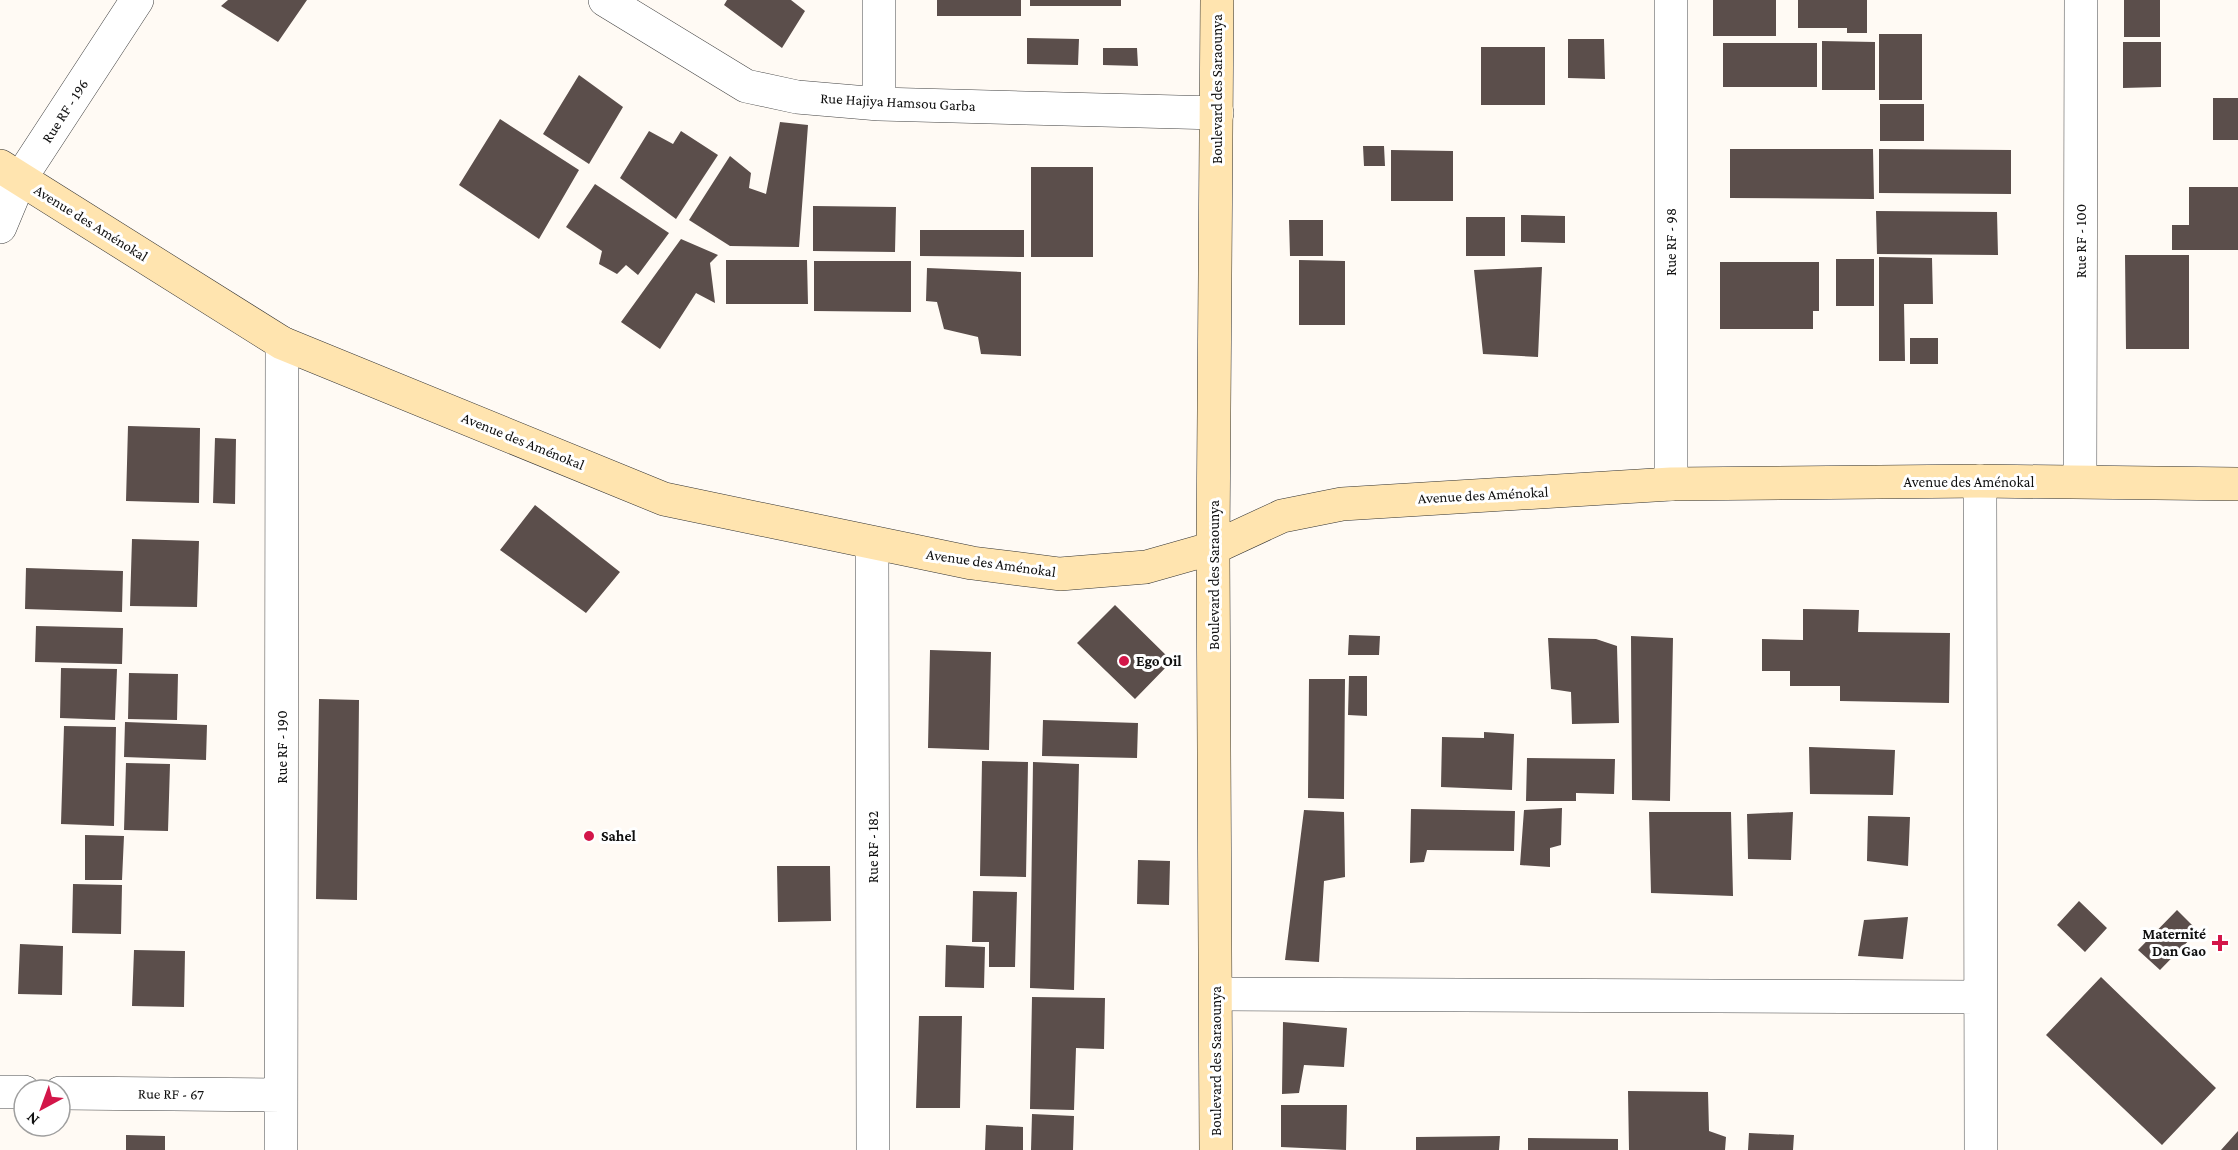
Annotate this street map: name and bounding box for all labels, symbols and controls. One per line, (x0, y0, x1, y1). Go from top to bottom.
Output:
street label: Boulevard des Saraounya (1209, 14, 1226, 164)
street label: Rue RF - 196 (39, 76, 91, 146)
street label: Rue Hajiya Hamsou Garba (820, 90, 976, 115)
street label: Avenue des Aménokal (31, 182, 151, 264)
street label: Rue RF - 100 (2073, 204, 2089, 278)
street label: Rue RF - 98 (1663, 208, 1679, 276)
street label: Avenue des Aménokal (459, 409, 587, 473)
street label: Avenue des Aménokal (1904, 474, 2034, 490)
street label: Avenue des Aménokal (1417, 484, 1549, 506)
street label: Boulevard des Saraounya (1206, 500, 1223, 650)
street label: Avenue des Aménokal (925, 546, 1057, 580)
place label: Ego Oil (1136, 653, 1182, 669)
marker: Ego Oil (1117, 654, 1131, 668)
street label: Rue RF - 190 (274, 710, 290, 784)
street label: Rue RF - 182 (865, 811, 881, 883)
place label: Sahel (601, 828, 636, 844)
marker: Sahel (582, 829, 596, 843)
place label: Maternité Dan Gao (2142, 926, 2206, 959)
marker: Maternité Dan Gao (2211, 934, 2229, 952)
street label: Boulevard des Saraounya (1208, 986, 1225, 1136)
north arrow (12, 1078, 72, 1138)
street label: Rue RF - 67 (138, 1085, 204, 1103)
text: N (23, 1109, 42, 1129)

